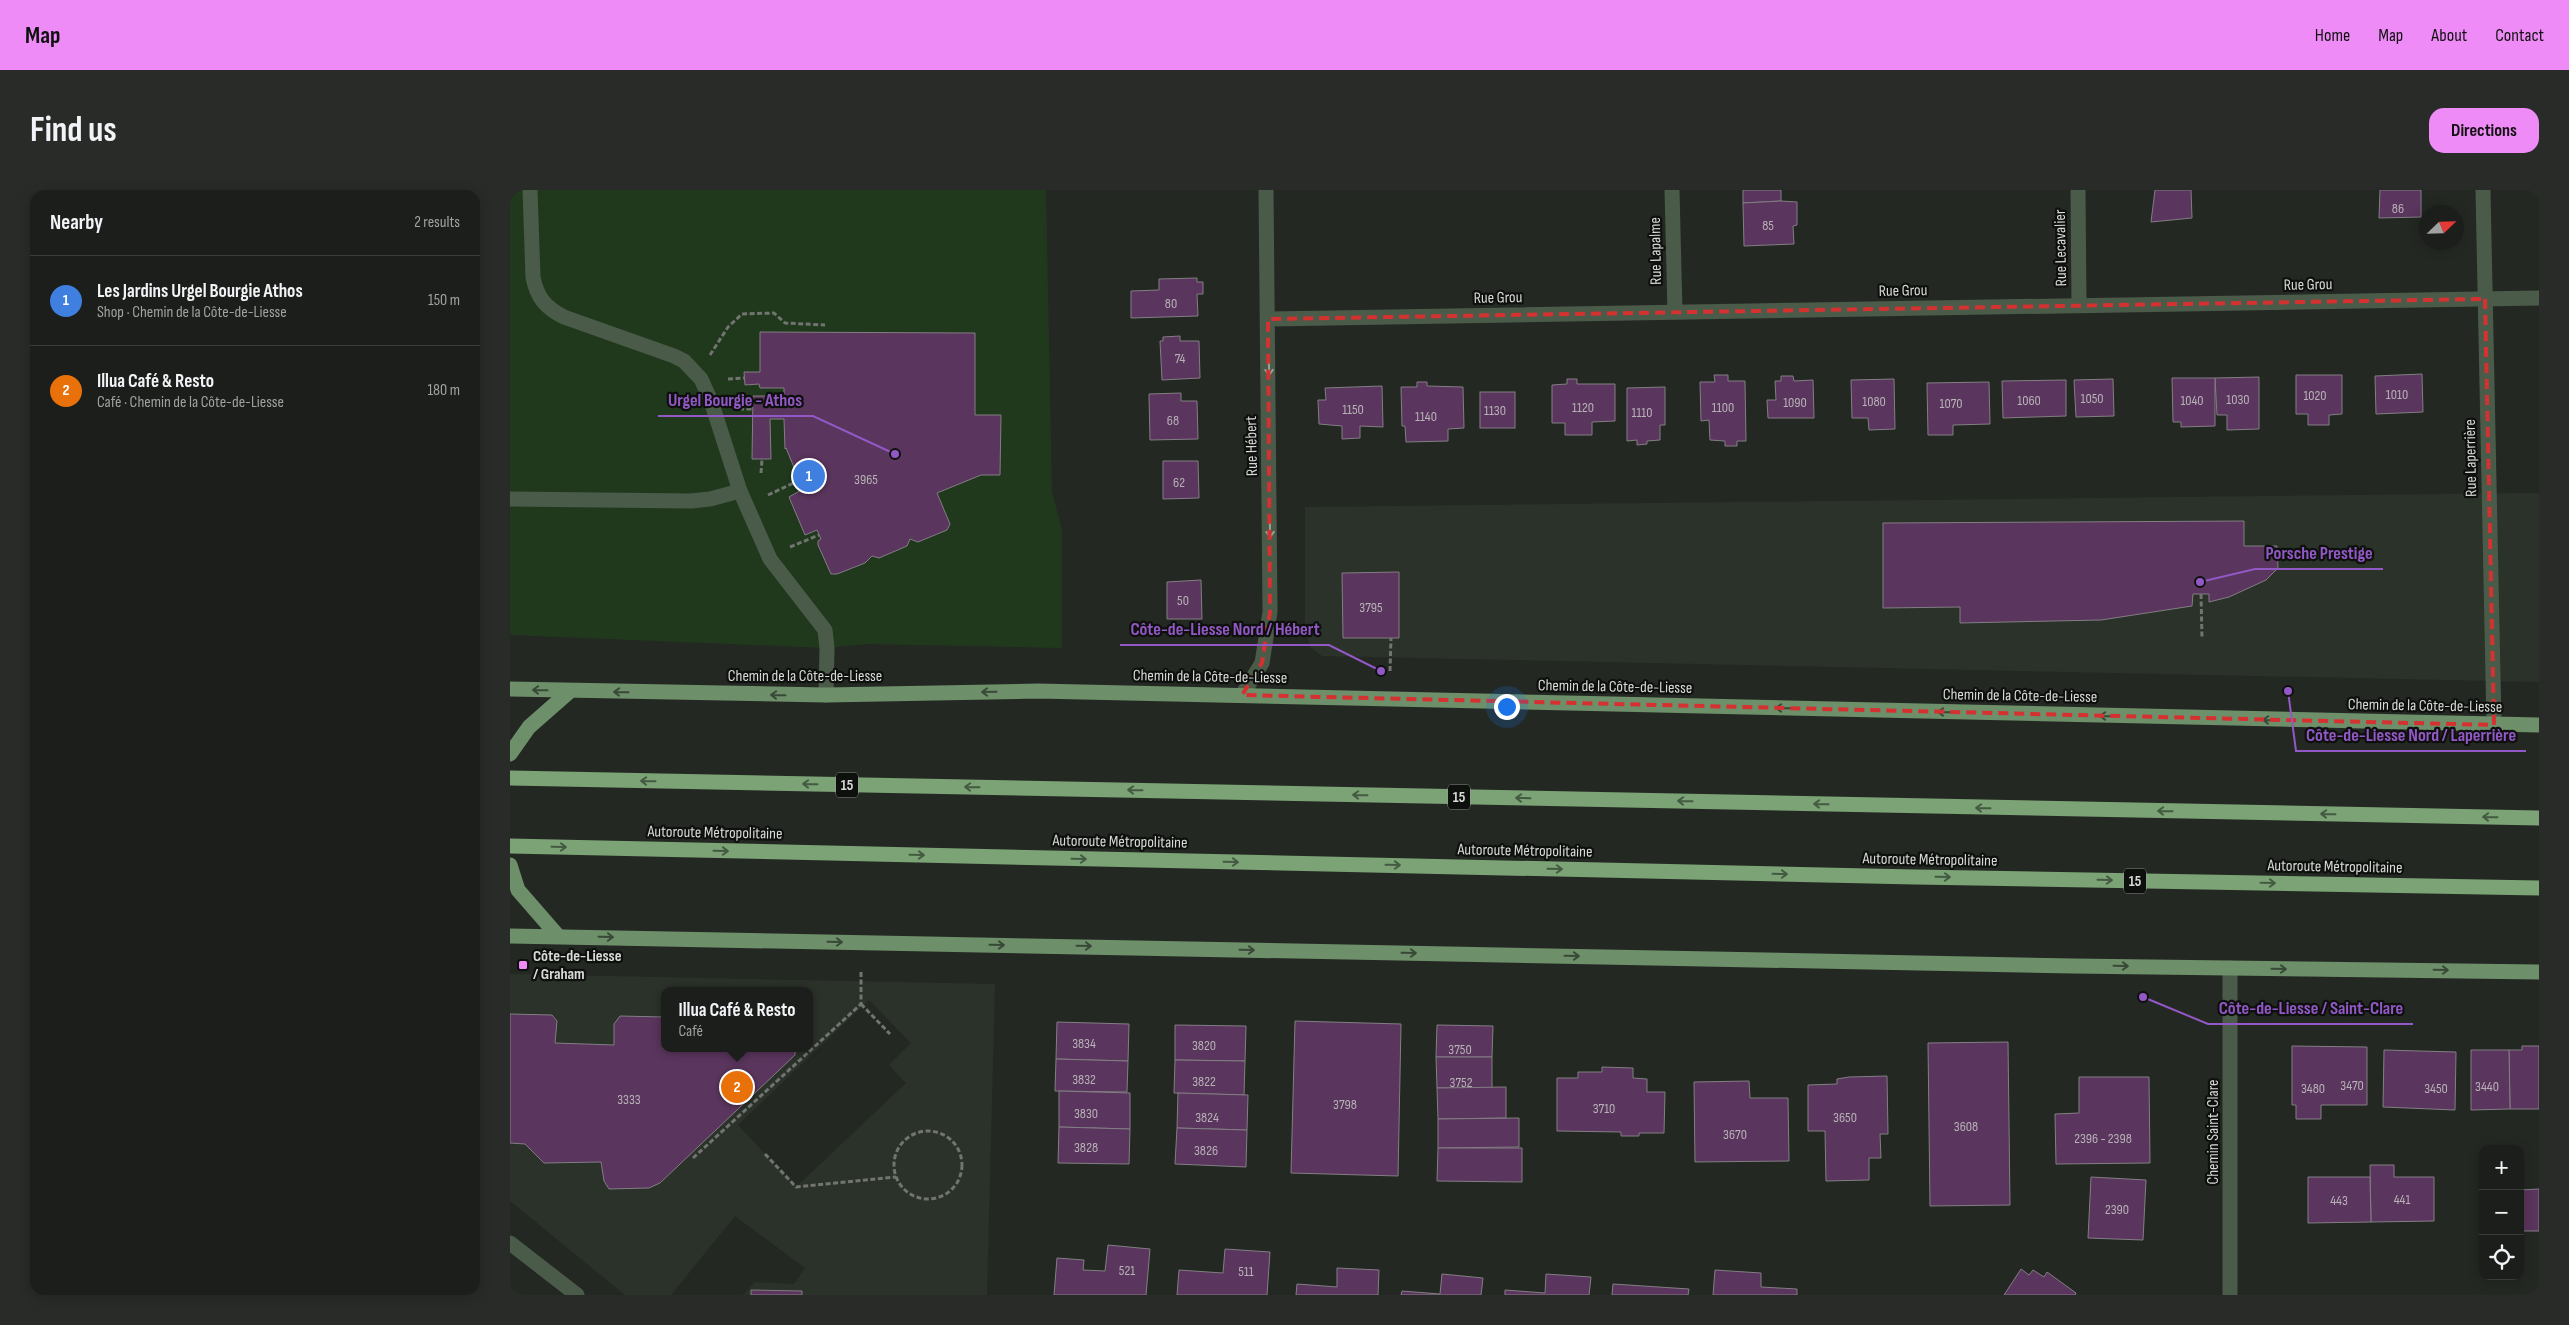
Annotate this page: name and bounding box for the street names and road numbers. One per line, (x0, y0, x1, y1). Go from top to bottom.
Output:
street label: Rue Lecavalier (2051, 209, 2071, 287)
street label: Rue Lapalme (1646, 217, 1666, 285)
street label: Rue Grou (2283, 275, 2333, 295)
street label: Rue Grou (1878, 281, 1928, 301)
street label: Rue Grou (1473, 288, 1523, 308)
street label: Rue Hébert (1242, 416, 1262, 476)
street label: Rue Laperrière (2461, 419, 2481, 497)
street label: Chemin de la Côte-de-Liesse (1133, 666, 1287, 688)
street label: Chemin de la Côte-de-Liesse (728, 667, 882, 686)
street label: Chemin de la Côte-de-Liesse (1538, 676, 1692, 698)
street label: Chemin de la Côte-de-Liesse (1943, 685, 2097, 707)
street label: Chemin de la Côte-de-Liesse (2348, 695, 2502, 717)
road number: 15 (836, 772, 858, 798)
road number: 15 (1448, 784, 1470, 810)
street label: Autoroute Métropolitaine (646, 822, 783, 844)
street label: Autoroute Métropolitaine (1051, 831, 1188, 853)
street label: Autoroute Métropolitaine (1456, 840, 1593, 862)
street label: Autoroute Métropolitaine (1861, 849, 1998, 871)
street label: Autoroute Métropolitaine (2266, 856, 2403, 878)
road number: 15 (2124, 868, 2146, 894)
street label: Chemin Saint-Clare (2204, 1079, 2223, 1185)

